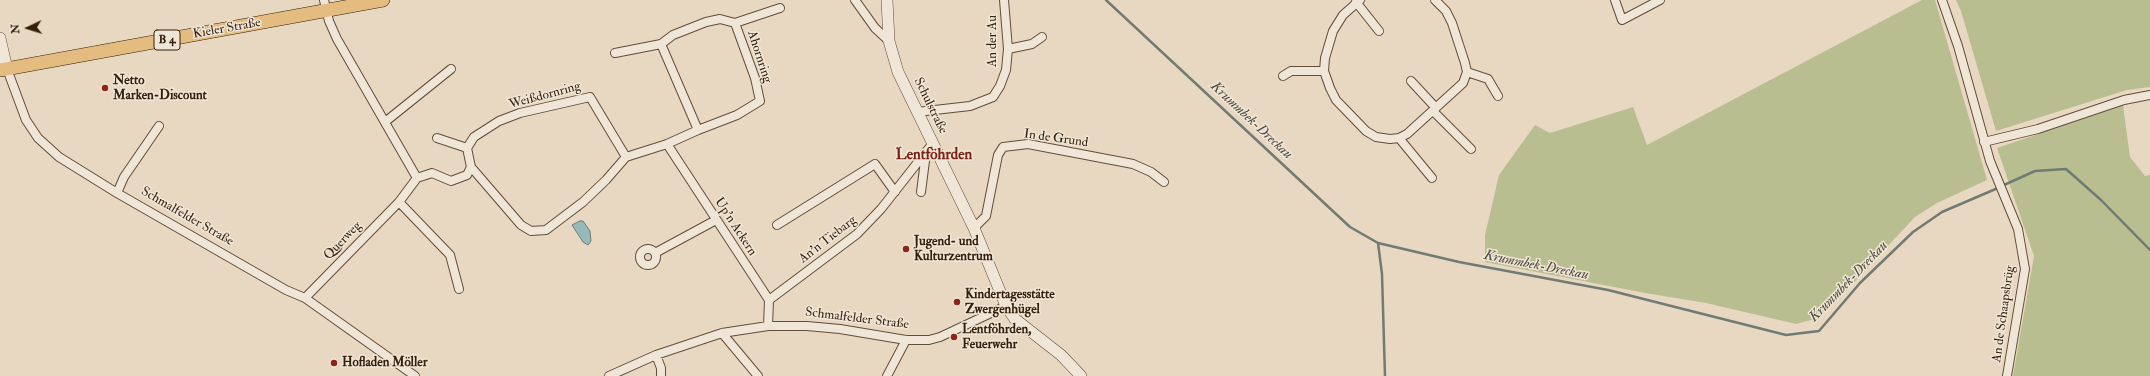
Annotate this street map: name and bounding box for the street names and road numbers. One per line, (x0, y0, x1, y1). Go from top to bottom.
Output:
street label: Kieler Straße (192, 15, 262, 43)
street label: An der Au (985, 15, 1001, 67)
street label: Ahornring (743, 29, 775, 85)
road number: B 4 (154, 30, 180, 50)
street label: Schulstraße (910, 75, 950, 137)
street label: Weißdornring (507, 79, 583, 113)
street label: In de Grund (1023, 127, 1089, 151)
street label: Schmalfelder Straße (138, 184, 236, 250)
street label: Up'n Ackern (710, 195, 760, 259)
street label: An'n Tiebarg (796, 213, 860, 267)
street label: Querweg (321, 218, 365, 264)
street label: An de Schaapsbrüg (1989, 265, 2019, 363)
street label: Schmalfelder Straße (804, 305, 910, 333)

